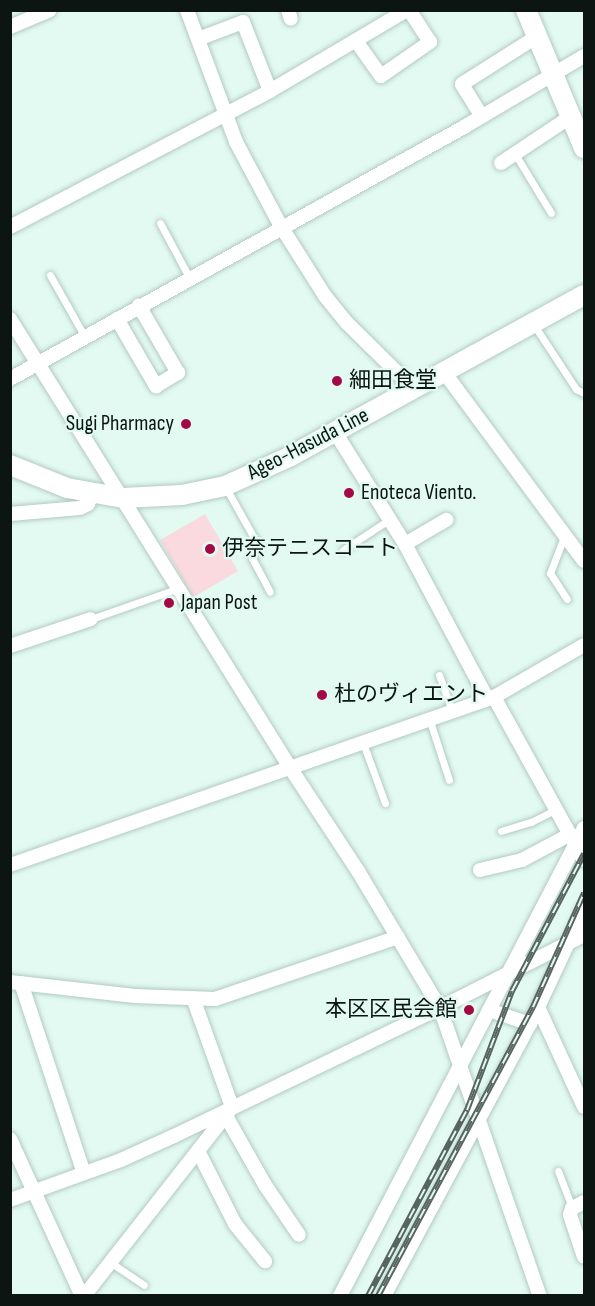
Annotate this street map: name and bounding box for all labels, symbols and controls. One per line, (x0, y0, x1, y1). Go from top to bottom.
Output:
place label: 細田食堂 (349, 368, 437, 394)
marker: 細田食堂 (330, 374, 344, 388)
street label: Ageo-Hasuda Line (243, 402, 373, 486)
place label: Sugi Pharmacy (66, 411, 174, 437)
marker: Sugi Pharmacy (179, 417, 193, 431)
place label: Enoteca Viento. (361, 480, 476, 506)
marker: Enoteca Viento. (342, 486, 356, 500)
place label: 伊奈テニスコート (222, 536, 398, 562)
marker: 伊奈テニスコート (203, 542, 217, 556)
place label: Japan Post (181, 590, 257, 616)
marker: Japan Post (162, 596, 176, 610)
place label: 杜のヴィエント (334, 682, 488, 708)
marker: 杜のヴィエント (315, 688, 329, 702)
place label: 本区区民会館 (325, 997, 457, 1023)
marker: 本区区民会館 (462, 1003, 476, 1017)

